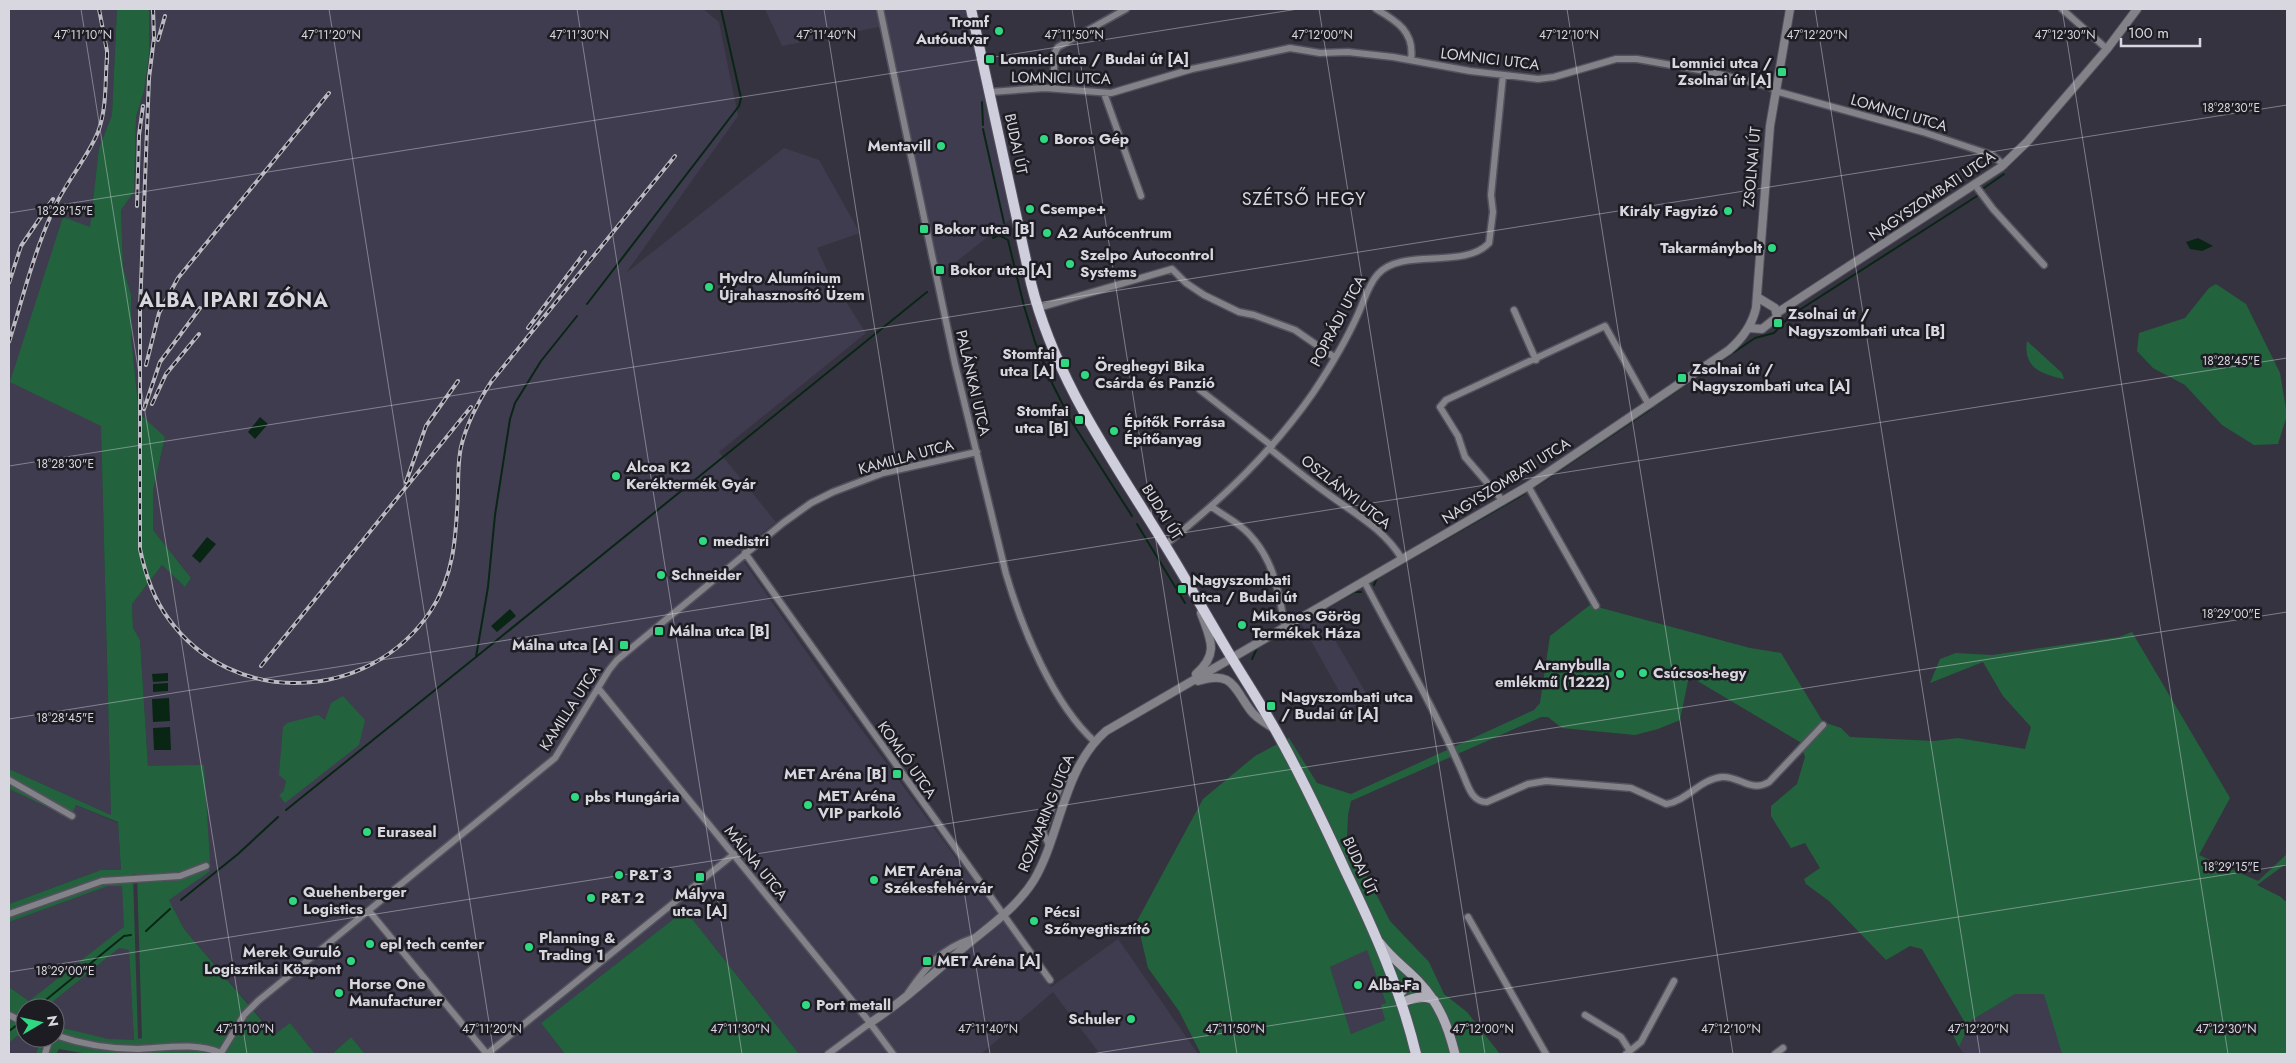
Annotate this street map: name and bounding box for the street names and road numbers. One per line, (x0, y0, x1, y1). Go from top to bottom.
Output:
street label: LOMNICI UTCA (1439, 42, 1541, 76)
street label: LOMNICI UTCA (1011, 66, 1111, 90)
street label: LOMNICI UTCA (1848, 89, 1950, 137)
street label: BUDAI ÚT (999, 111, 1033, 177)
street label: ZSOLNAI ÚT (1738, 126, 1766, 208)
street label: NAGYSZOMBATI UTCA (1864, 145, 2000, 247)
street label: POPRÁDI UTCA (1305, 271, 1371, 371)
street label: PALÁNKAI UTCA (950, 328, 996, 438)
street label: NAGYSZOMBATI UTCA (1437, 432, 1575, 530)
street label: KAMILLA UTCA (856, 434, 956, 480)
street label: OSZLÁNYI UTCA (1296, 450, 1396, 534)
street label: BUDAI ÚT (1136, 480, 1188, 544)
street label: KAMILLA UTCA (534, 661, 606, 755)
street label: KOMLÓ UTCA (872, 717, 942, 803)
street label: ROZMARING UTCA (1012, 751, 1080, 875)
street label: MÁLNA UTCA (719, 821, 793, 905)
street label: BUDAI ÚT (1337, 833, 1383, 899)

